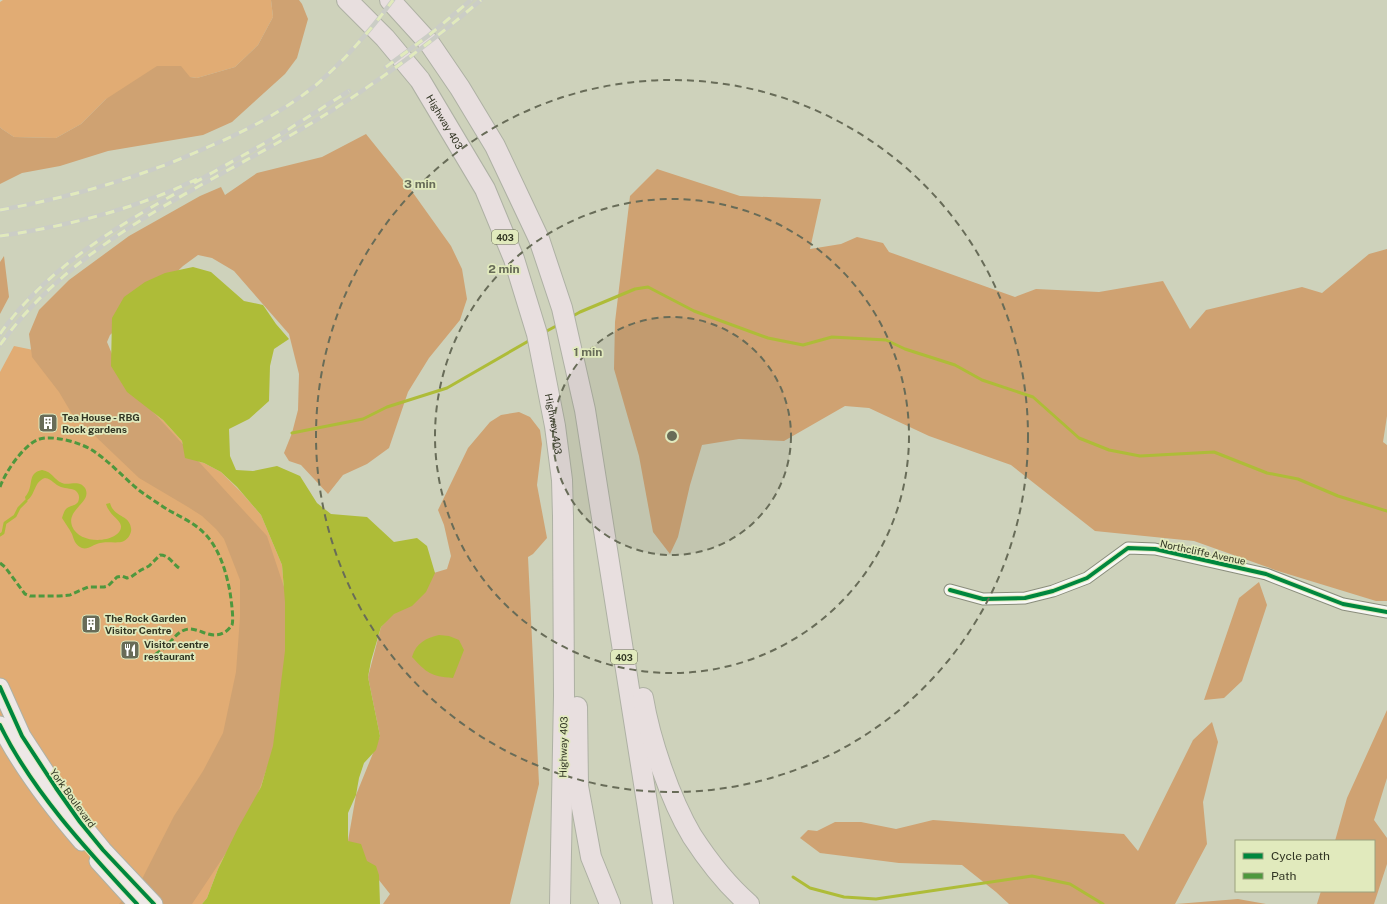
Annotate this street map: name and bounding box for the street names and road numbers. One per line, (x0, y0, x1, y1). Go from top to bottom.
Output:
street label: Highway 403 (424, 92, 466, 151)
road number: 403 (492, 230, 518, 244)
street label: Highway 403 (543, 392, 565, 455)
street label: Northcliffe Avenue (1159, 537, 1247, 567)
road number: 403 (611, 650, 637, 664)
street label: Highway 403 (556, 716, 570, 778)
street label: York Boulevard (48, 766, 98, 830)

